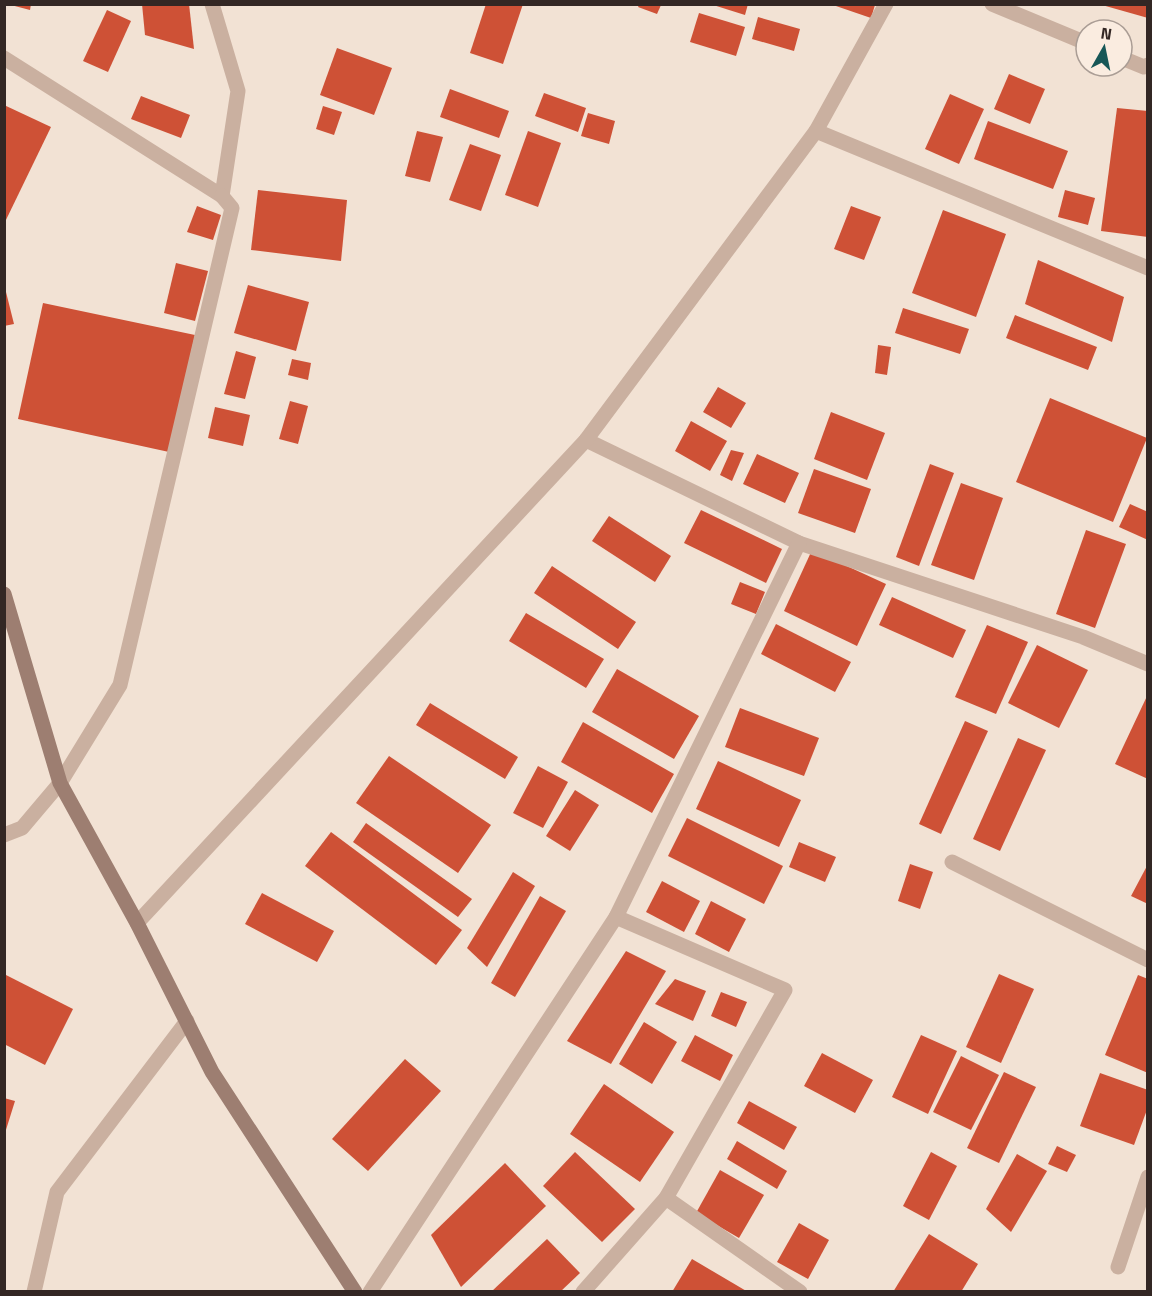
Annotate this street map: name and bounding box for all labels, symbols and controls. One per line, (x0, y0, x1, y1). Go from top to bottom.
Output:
north arrow (1074, 18, 1134, 78)
text: N (1099, 20, 1114, 46)

